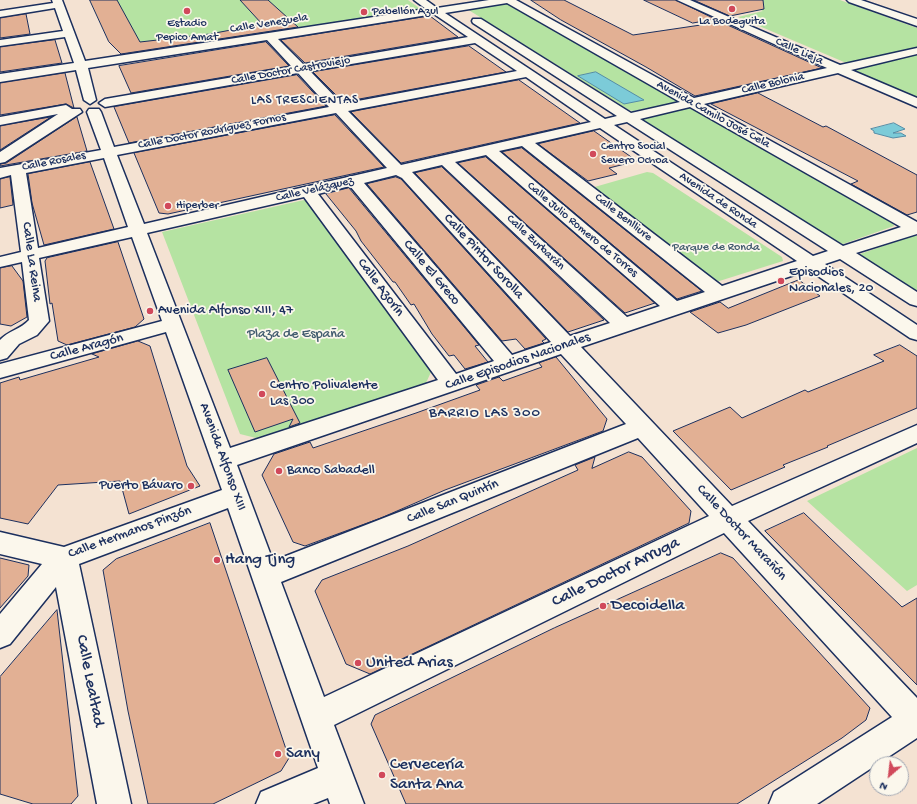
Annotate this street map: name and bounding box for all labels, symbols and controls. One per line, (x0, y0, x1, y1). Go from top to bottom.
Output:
marker: La Bodeguita (727, 4, 737, 14)
place label: Pabellón Azul (372, 5, 439, 19)
marker: Estadio Pepico Amat (182, 6, 192, 16)
marker: Pabellón Azul (359, 7, 369, 17)
street label: Calle Venezuela (229, 11, 309, 37)
place label: La Bodeguita (699, 15, 765, 29)
place label: Estadio Pepico Amat (156, 17, 218, 45)
street label: Calle Lieja (773, 35, 825, 69)
street label: Calle Doctor Castroviejo (230, 53, 352, 89)
street label: Calle Bolonia (740, 70, 806, 98)
street label: Avenida Camilo José Cela (654, 78, 772, 152)
district label: LAS TRESCIENTAS (251, 93, 359, 109)
street label: Calle Doctor Rodríguez Fornos (137, 111, 287, 153)
place label: Centro Social Severo Ochoa (601, 140, 668, 168)
street label: Calle Rosales (21, 149, 87, 175)
marker: Centro Social Severo Ochoa (588, 149, 598, 159)
street label: Avenida de Ronda (676, 169, 760, 233)
street label: Calle Velázquez (275, 174, 355, 206)
street label: Calle Julio Romero de Torres (524, 179, 640, 281)
street label: Calle Benlliure (591, 191, 655, 245)
place label: Hiperber (176, 199, 219, 213)
marker: Hiperber (163, 201, 173, 211)
street label: Calle Pintor Sorolla (439, 211, 527, 303)
street label: Calle Zurbarán (503, 212, 567, 274)
street label: Calle La Reina (17, 221, 45, 303)
street label: Calle El Greco (399, 237, 463, 309)
park label: Parque de Ronda (672, 241, 760, 255)
street label: Calle Azorín (353, 256, 407, 320)
place label: Episodios Nacionales, 20 (789, 265, 873, 298)
marker: Episodios Nacionales, 20 (776, 276, 786, 286)
place label: Avenida Alfonso XIII, 47 (158, 303, 293, 319)
marker: Avenida Alfonso XIII, 47 (145, 306, 155, 316)
park label: Plaza de España (247, 327, 345, 343)
street label: Calle Episodios Nacionales (443, 329, 593, 395)
street label: Calle Aragón (49, 330, 125, 366)
place label: Centro Polivalente Las 300 (270, 378, 378, 410)
marker: Centro Polivalente Las 300 (257, 389, 267, 399)
street label: Avenida Alfonso XIII (195, 401, 249, 513)
district label: BARRIO LAS 300 (429, 405, 541, 423)
place label: Banco Sabadell (287, 463, 375, 479)
marker: Banco Sabadell (274, 466, 284, 476)
street label: Calle San Quintín (405, 476, 501, 528)
place label: Puerto Bávaro (99, 478, 183, 494)
marker: Puerto Bávaro (186, 481, 196, 491)
street label: Calle Doctor Marañón (692, 481, 790, 585)
street label: Calle Hermanos Pinzón (66, 503, 194, 563)
street label: Calle Doctor Arruga (549, 533, 683, 613)
place label: Hang Tjng (225, 550, 295, 570)
marker: Hang Tjng (212, 555, 222, 565)
place label: Decoidella (611, 596, 685, 616)
marker: Decoidella (598, 601, 608, 611)
street label: Calle Lealtad (70, 633, 108, 729)
place label: United Arias (366, 653, 453, 673)
marker: United Arias (353, 658, 363, 668)
place label: Sany (286, 744, 320, 764)
marker: Sany (273, 749, 283, 759)
place label: Cervecería Santa Ana (390, 755, 464, 795)
north arrow (869, 756, 909, 796)
marker: Cervecería Santa Ana (377, 770, 387, 780)
text: N (878, 779, 890, 793)

